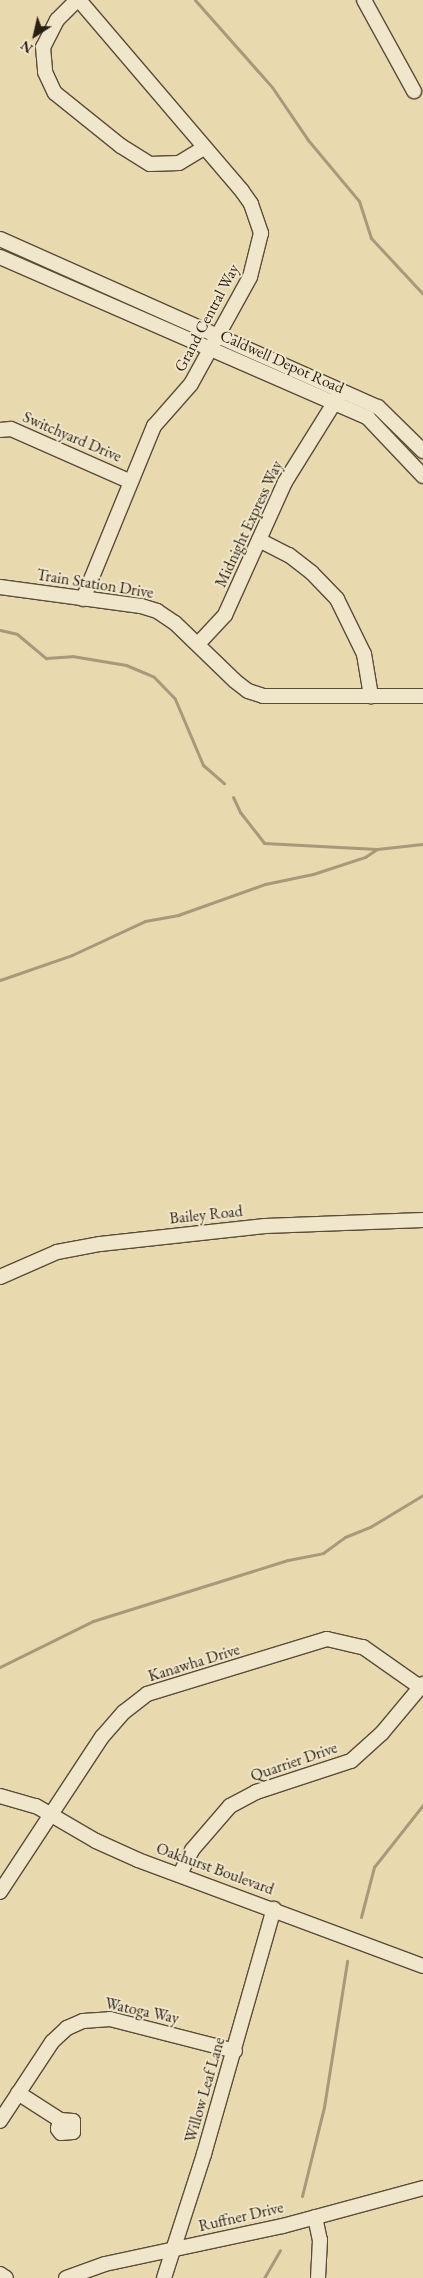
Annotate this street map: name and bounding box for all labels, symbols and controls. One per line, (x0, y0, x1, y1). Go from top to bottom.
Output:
north arrow (10, 10, 60, 60)
text: N (17, 37, 36, 58)
street label: Grand Central Way (171, 261, 243, 375)
street label: Caldwell Depot Road (217, 326, 347, 398)
street label: Switchyard Drive (20, 408, 124, 466)
street label: Midnight Express Way (211, 457, 287, 591)
street label: Train Station Drive (35, 565, 155, 603)
street label: Bailey Road (168, 1202, 244, 1228)
street label: Kanawha Drive (146, 1640, 242, 1686)
street label: Quarrier Drive (248, 1738, 340, 1786)
street label: Oakhurst Boulevard (153, 1839, 277, 1899)
street label: Watoga Way (103, 1994, 181, 2028)
street label: Willow Leaf Lane (181, 2035, 229, 2145)
street label: Ruffner Drive (197, 2198, 285, 2236)

